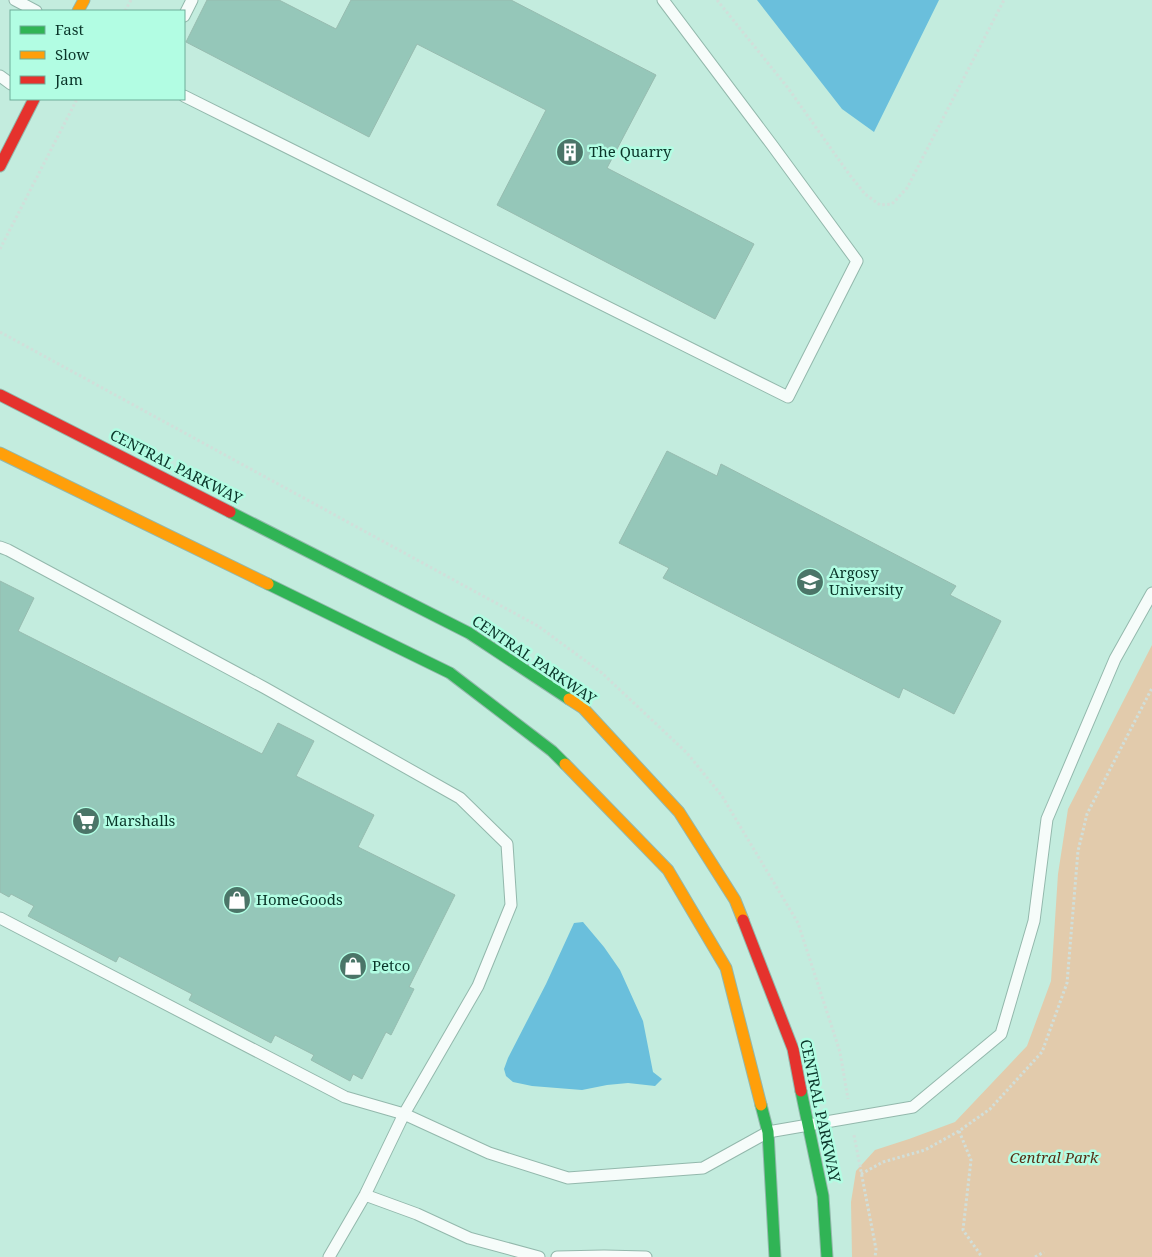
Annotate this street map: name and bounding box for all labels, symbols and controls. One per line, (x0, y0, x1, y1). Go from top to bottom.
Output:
legend (10, 10, 185, 100)
text: Fast (55, 19, 84, 39)
text: Slow (55, 44, 89, 64)
text: Jam (54, 69, 83, 89)
building icon: The Quarry (555, 137, 585, 167)
place label: The Quarry (589, 141, 672, 161)
street label: CENTRAL PARKWAY (107, 424, 246, 508)
place label: Argosy University (829, 562, 904, 599)
school or university icon: Argosy University (795, 567, 825, 597)
street label: CENTRAL PARKWAY (469, 610, 601, 709)
supermarket icon: Marshalls (71, 806, 101, 836)
place label: Marshalls (105, 810, 176, 830)
shop icon: HomeGoods (222, 885, 252, 915)
place label: HomeGoods (256, 889, 343, 909)
shop icon: Petco (338, 951, 368, 981)
place label: Petco (372, 955, 410, 975)
street label: CENTRAL PARKWAY (796, 1037, 846, 1185)
park label: Central Park (1010, 1147, 1099, 1167)

